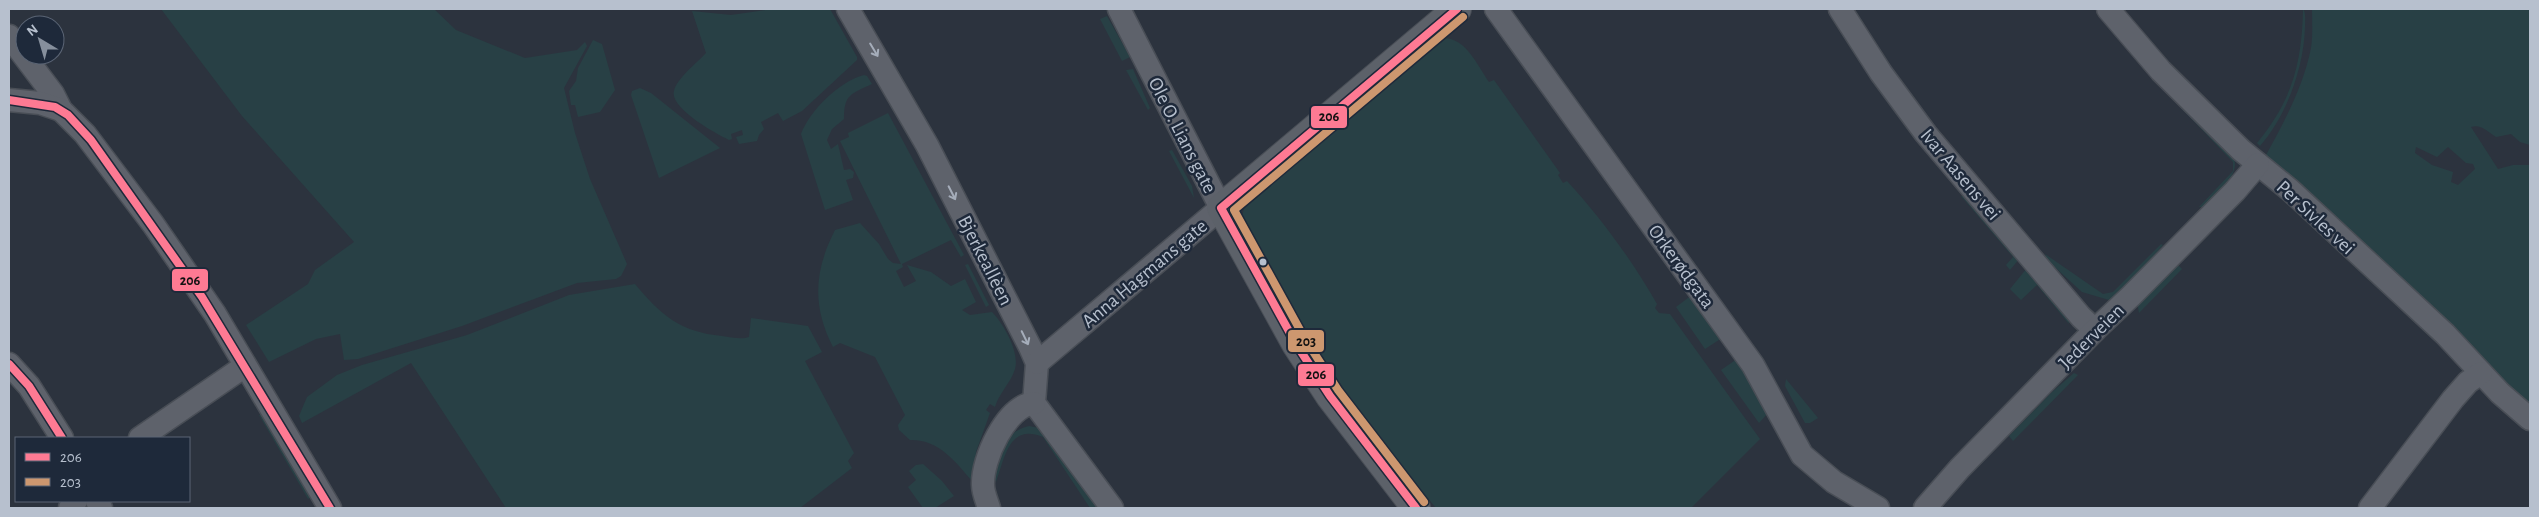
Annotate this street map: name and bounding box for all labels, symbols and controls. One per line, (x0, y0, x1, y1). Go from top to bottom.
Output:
north arrow (15, 15, 65, 65)
text: N (24, 22, 41, 39)
one-way arrow (869, 43, 879, 57)
street label: Ole O. Lians gate (1144, 74, 1220, 197)
line badge: 206 (1310, 105, 1348, 129)
text: 206 (1319, 110, 1340, 124)
street label: Ivar Aasens vei (1916, 125, 2004, 224)
street label: Per Sivles vei (2273, 177, 2358, 259)
one-way arrow (948, 185, 957, 200)
street label: Bjerkeallèen (954, 212, 1016, 308)
street label: Anna Hagmans gate (1078, 216, 1211, 332)
street label: Orkerødgata (1644, 221, 1718, 312)
unlabelled marker (1258, 257, 1268, 267)
line badge: 206 (171, 268, 209, 292)
text: 206 (180, 274, 201, 288)
street label: Jederveien (2055, 300, 2128, 373)
line badge: 203 (1287, 329, 1325, 353)
one-way arrow (1021, 330, 1030, 345)
text: 203 (1296, 335, 1316, 349)
line badge: 206 (1297, 363, 1335, 387)
text: 206 (1306, 368, 1327, 382)
legend (15, 437, 190, 502)
text: 206 (60, 450, 82, 465)
text: 203 (60, 475, 81, 490)

